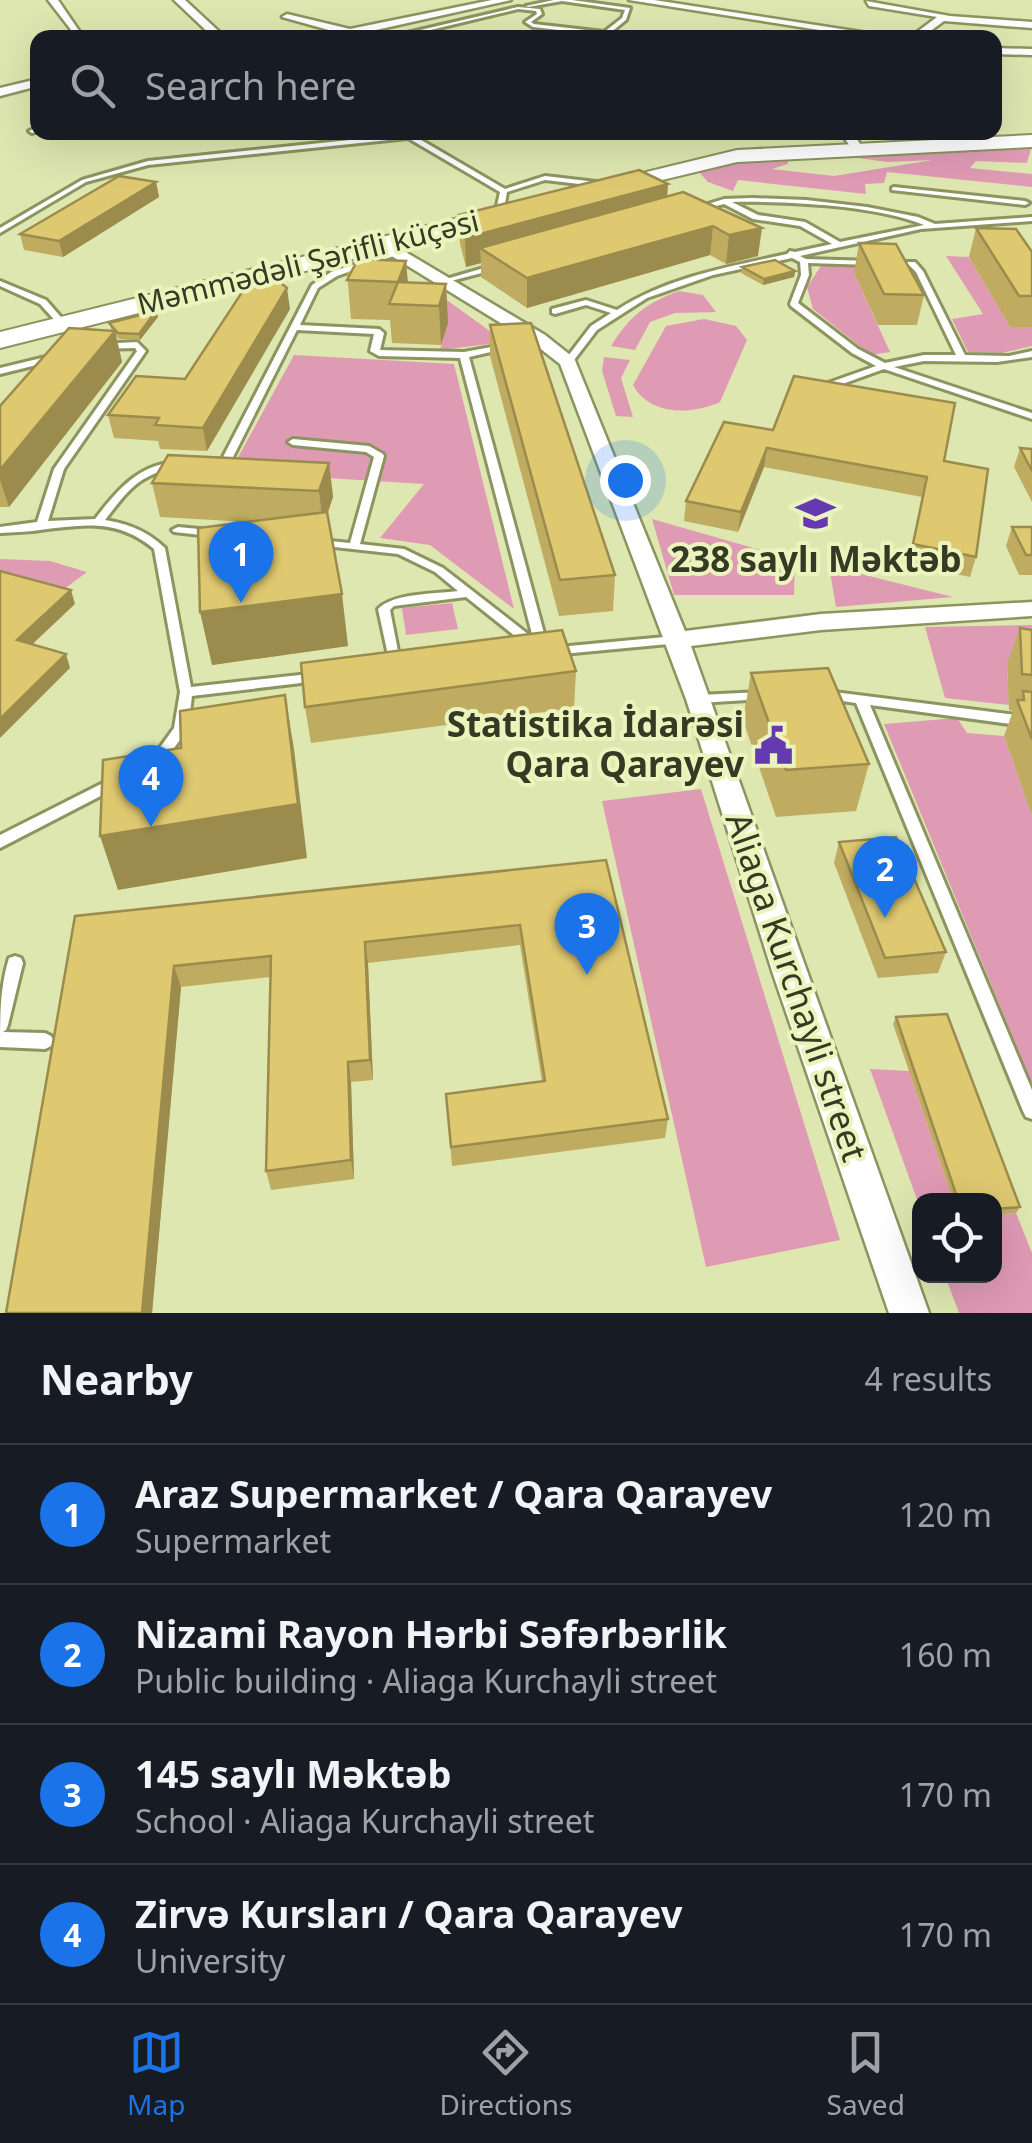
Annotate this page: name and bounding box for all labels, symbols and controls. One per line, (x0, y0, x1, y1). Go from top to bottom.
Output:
search box (30, 30, 1002, 140)
icon: search (65, 58, 120, 113)
text: Search here (145, 59, 356, 111)
street label: Məmmədəli Şərifli küçəsi (132, 199, 483, 324)
your location (600, 455, 651, 506)
school or university icon: 238 saylı Məktəb (795, 492, 837, 534)
pin: 1 (208, 520, 274, 603)
place label: 238 saylı Məktəb (670, 535, 962, 582)
place label: Statistika İdarəsi Qara Qarayev (447, 700, 744, 787)
public building icon: Statistika İdarəsi Qara Qarayev (753, 724, 795, 766)
pin: 4 (118, 744, 184, 827)
street label: Aliaga Kurchayli street (716, 806, 879, 1167)
pin: 2 (852, 836, 918, 918)
pin: 3 (554, 892, 620, 975)
map controls (912, 1193, 1002, 1283)
button: locate (912, 1193, 1002, 1283)
text: Nearby (40, 1350, 193, 1407)
text: 4 results (865, 1357, 992, 1400)
text: Araz Supermarket / Qara Qarayev (135, 1467, 772, 1519)
text: 1 (63, 1493, 82, 1536)
text: 120 m (899, 1493, 992, 1536)
text: Supermarket (135, 1519, 331, 1562)
text: Nizami Rayon Hərbi Səfərbərlik (135, 1607, 727, 1659)
text: 2 (63, 1633, 82, 1676)
text: 160 m (899, 1633, 992, 1676)
text: Public building · Aliaga Kurchayli street (135, 1659, 717, 1702)
text: 145 saylı Məktəb (135, 1747, 451, 1799)
text: 3 (63, 1773, 82, 1816)
text: 170 m (899, 1773, 992, 1816)
text: School · Aliaga Kurchayli street (135, 1799, 594, 1842)
text: Zirvə Kursları / Qara Qarayev (135, 1887, 682, 1939)
text: 4 (63, 1913, 82, 1956)
text: 170 m (899, 1913, 992, 1956)
text: University (135, 1939, 285, 1982)
tab: Map (127, 2025, 185, 2123)
tab: Directions (440, 2025, 572, 2123)
tab: Saved (827, 2025, 905, 2123)

